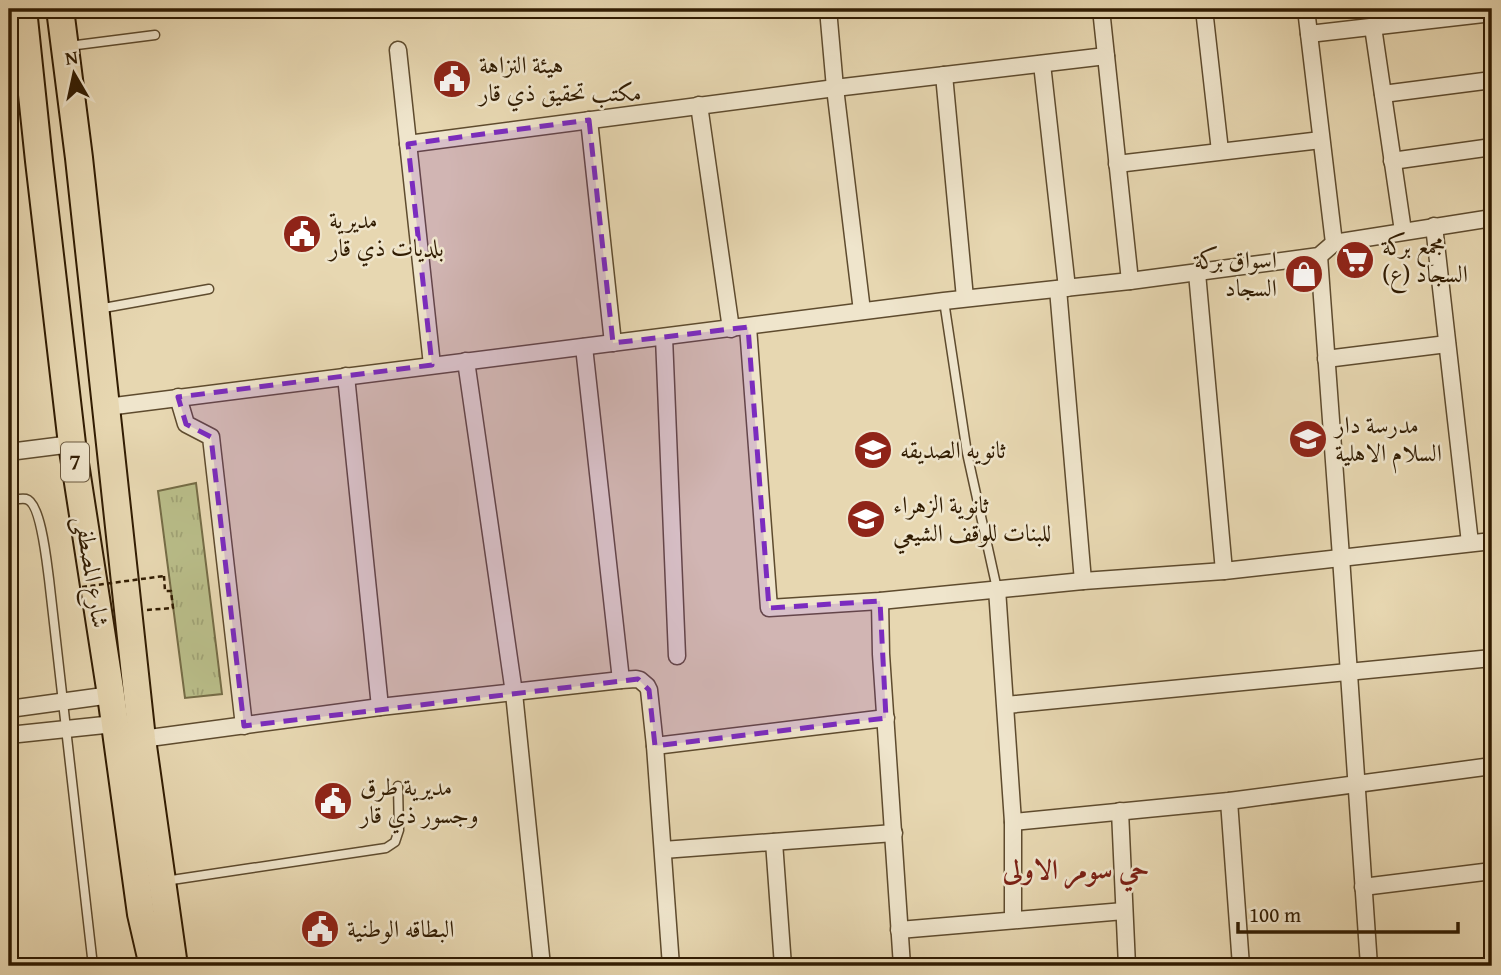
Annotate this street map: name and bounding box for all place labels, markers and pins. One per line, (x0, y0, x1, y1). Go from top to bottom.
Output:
place label: هيئة النزاهة مكتب تحقيق ذي قار (477, 47, 642, 112)
public building icon: هيئة النزاهة مكتب تحقيق ذي قار (431, 58, 473, 100)
place label: مديرية بلديات ذي قار (327, 202, 444, 267)
public building icon: مديرية بلديات ذي قار (281, 213, 323, 255)
place label: مجمع بركة السجاد (ع) (1381, 228, 1468, 294)
supermarket icon: مجمع بركة السجاد (ع) (1334, 239, 1376, 281)
place label: اسواق بركة السجاد (1193, 242, 1277, 305)
shop icon: اسواق بركة السجاد (1283, 253, 1325, 295)
place label: مدرسة دار السلام الاهلية (1333, 407, 1442, 474)
school or university icon: مدرسة دار السلام الاهلية (1287, 418, 1329, 460)
school or university icon: ثانويه الصديقه (852, 429, 894, 471)
place label: ثانويه الصديقه (900, 432, 1006, 467)
place label: ثانوية الزهراء للبنات للوقف الشيعي (893, 487, 1051, 555)
school or university icon: ثانوية الزهراء للبنات للوقف الشيعي (845, 498, 887, 540)
place label: مديرية طرق وجسور ذي قار (358, 769, 479, 834)
public building icon: مديرية طرق وجسور ذي قار (312, 780, 354, 822)
public building icon: البطاقه الوطنية (299, 908, 341, 950)
place label: البطاقه الوطنية (347, 911, 455, 946)

